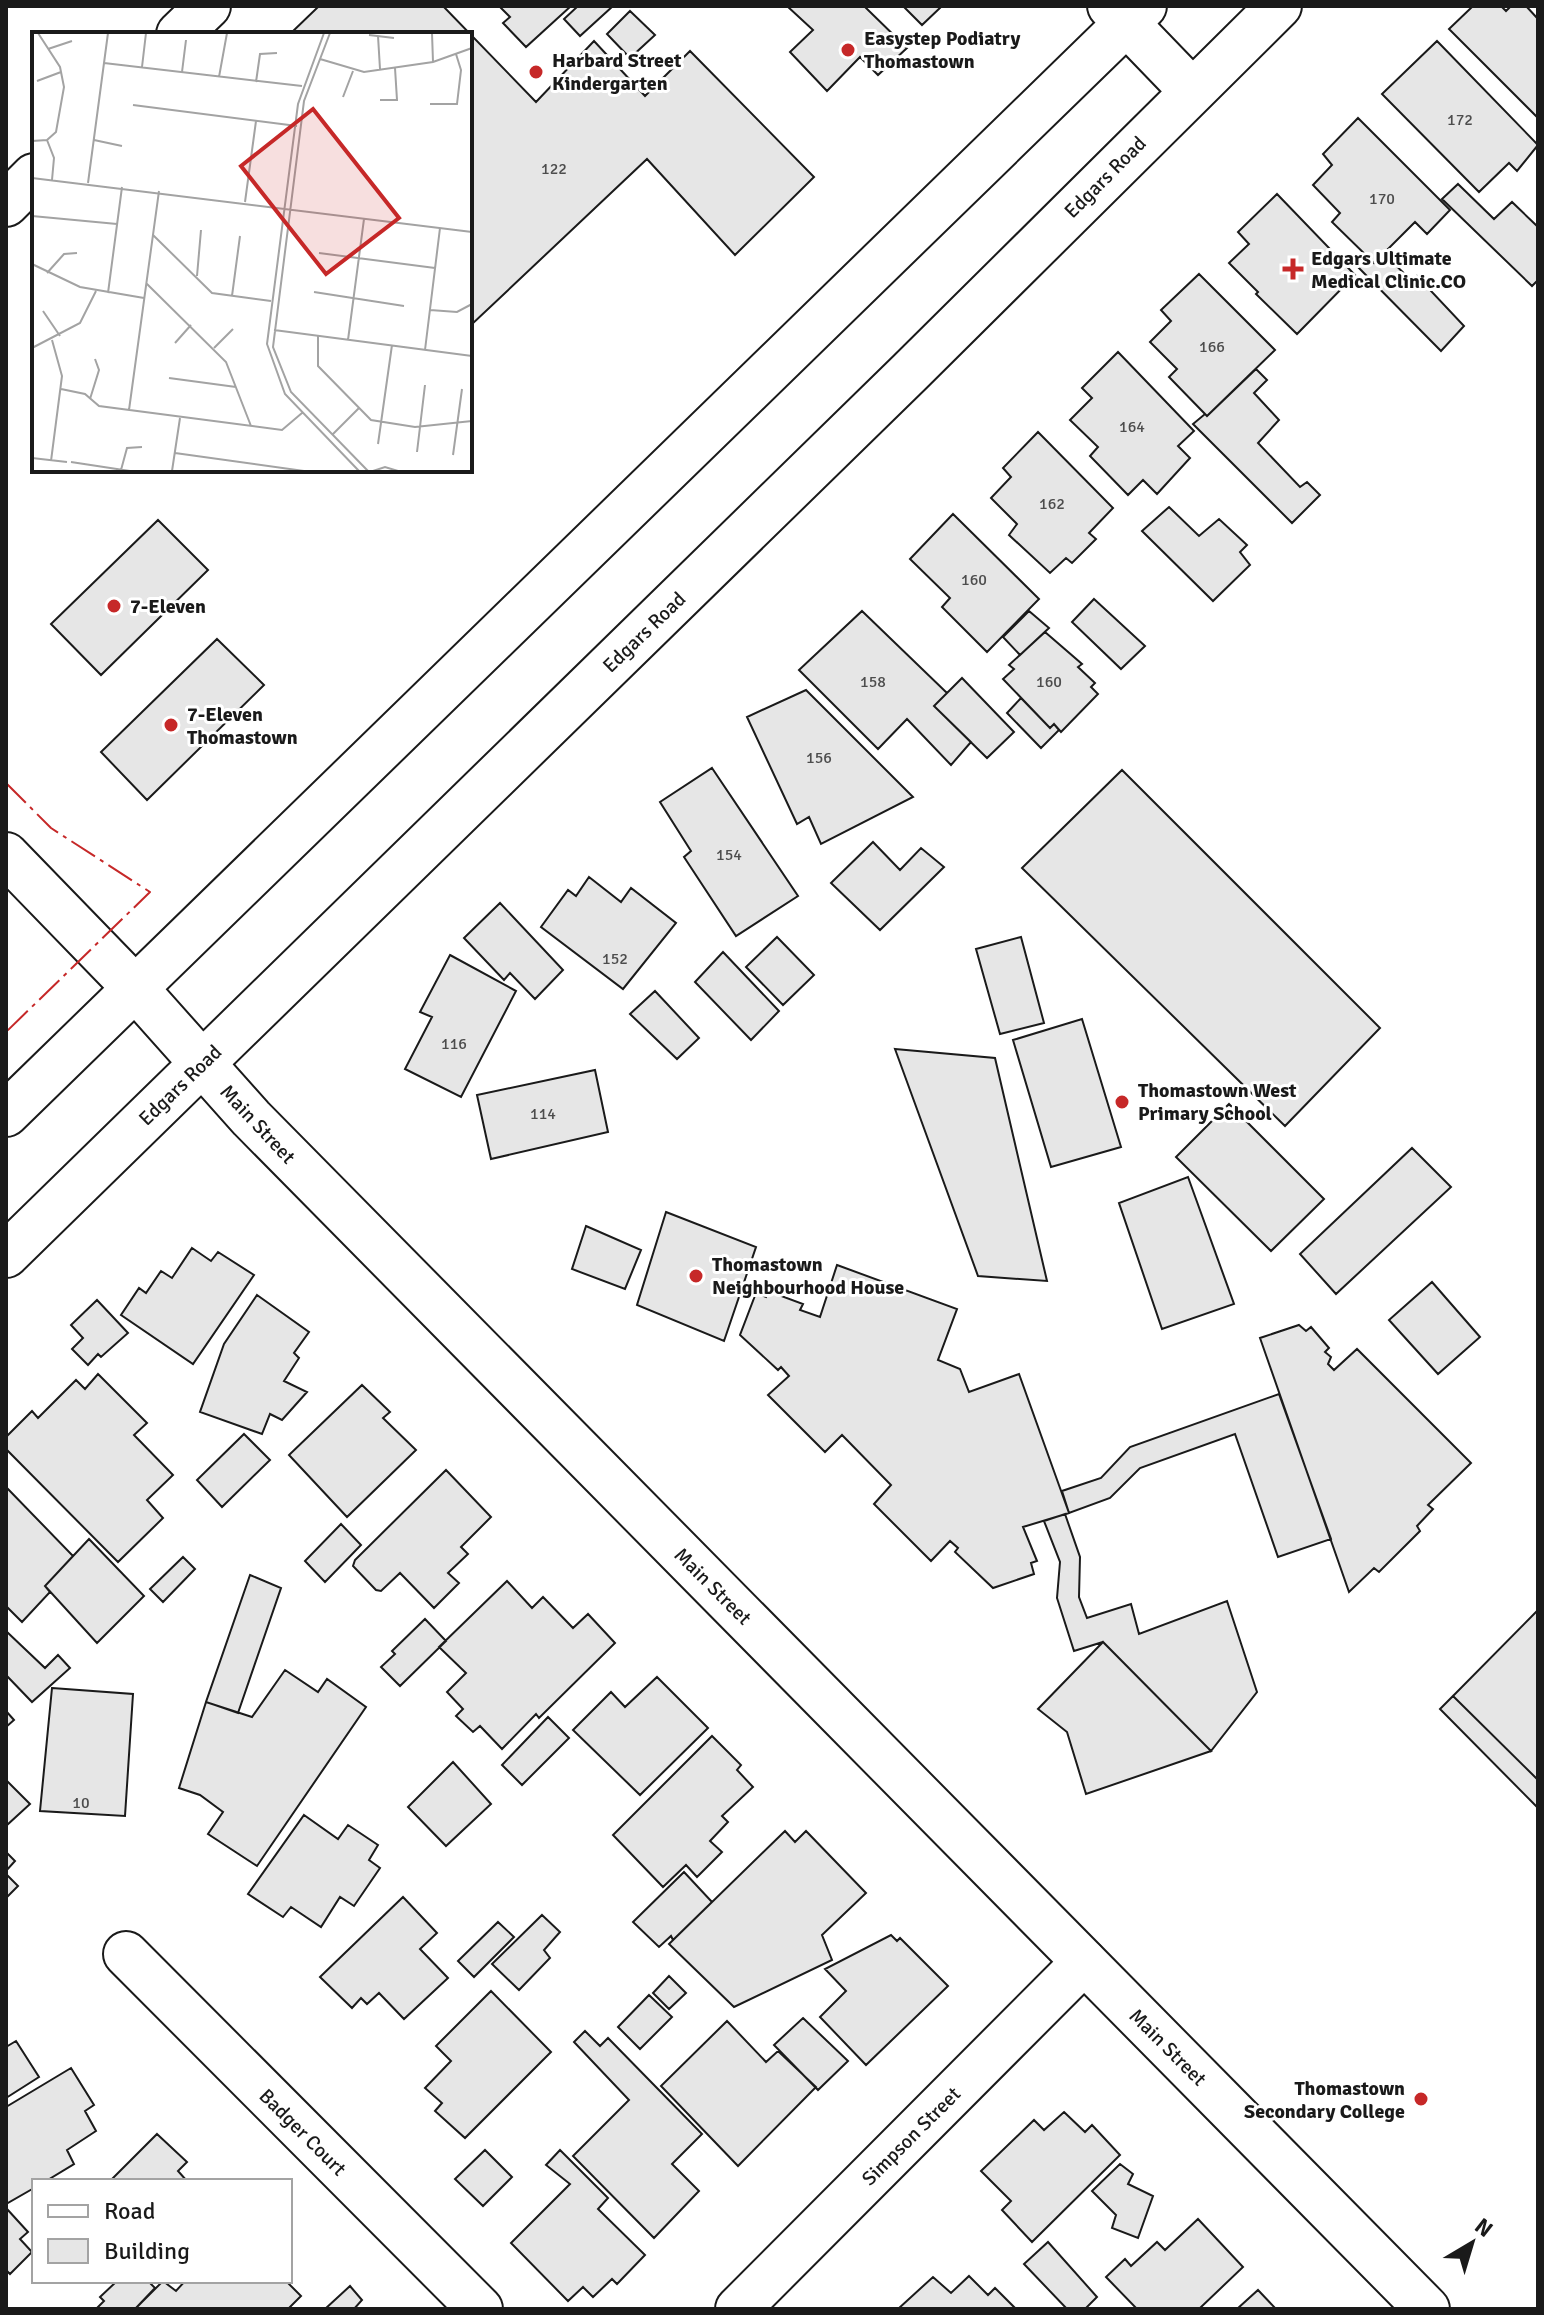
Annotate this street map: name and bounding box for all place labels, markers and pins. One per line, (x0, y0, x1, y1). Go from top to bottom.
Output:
place label: Easystep Podiatry Thomastown (864, 26, 1020, 74)
marker: Easystep Podiatry Thomastown (839, 41, 857, 59)
place label: Harbard Street Kindergarten (552, 48, 682, 96)
marker: Harbard Street Kindergarten (527, 63, 545, 81)
place label: Edgars Ultimate Medical Clinic.CO (1311, 246, 1466, 294)
marker: Edgars Ultimate Medical Clinic.CO (1282, 258, 1304, 280)
place label: 7-Eleven (130, 594, 206, 619)
marker: 7-Eleven (105, 597, 123, 615)
place label: 7-Eleven Thomastown (187, 702, 298, 750)
marker: 7-Eleven Thomastown (162, 716, 180, 734)
place label: Thomastown West Primary School (1138, 1078, 1297, 1126)
marker: Thomastown West Primary School (1113, 1093, 1131, 1111)
place label: Thomastown Neighbourhood House (712, 1252, 904, 1300)
marker: Thomastown Neighbourhood House (687, 1267, 705, 1285)
place label: Thomastown Secondary College (1244, 2076, 1405, 2124)
marker: Thomastown Secondary College (1412, 2090, 1430, 2108)

